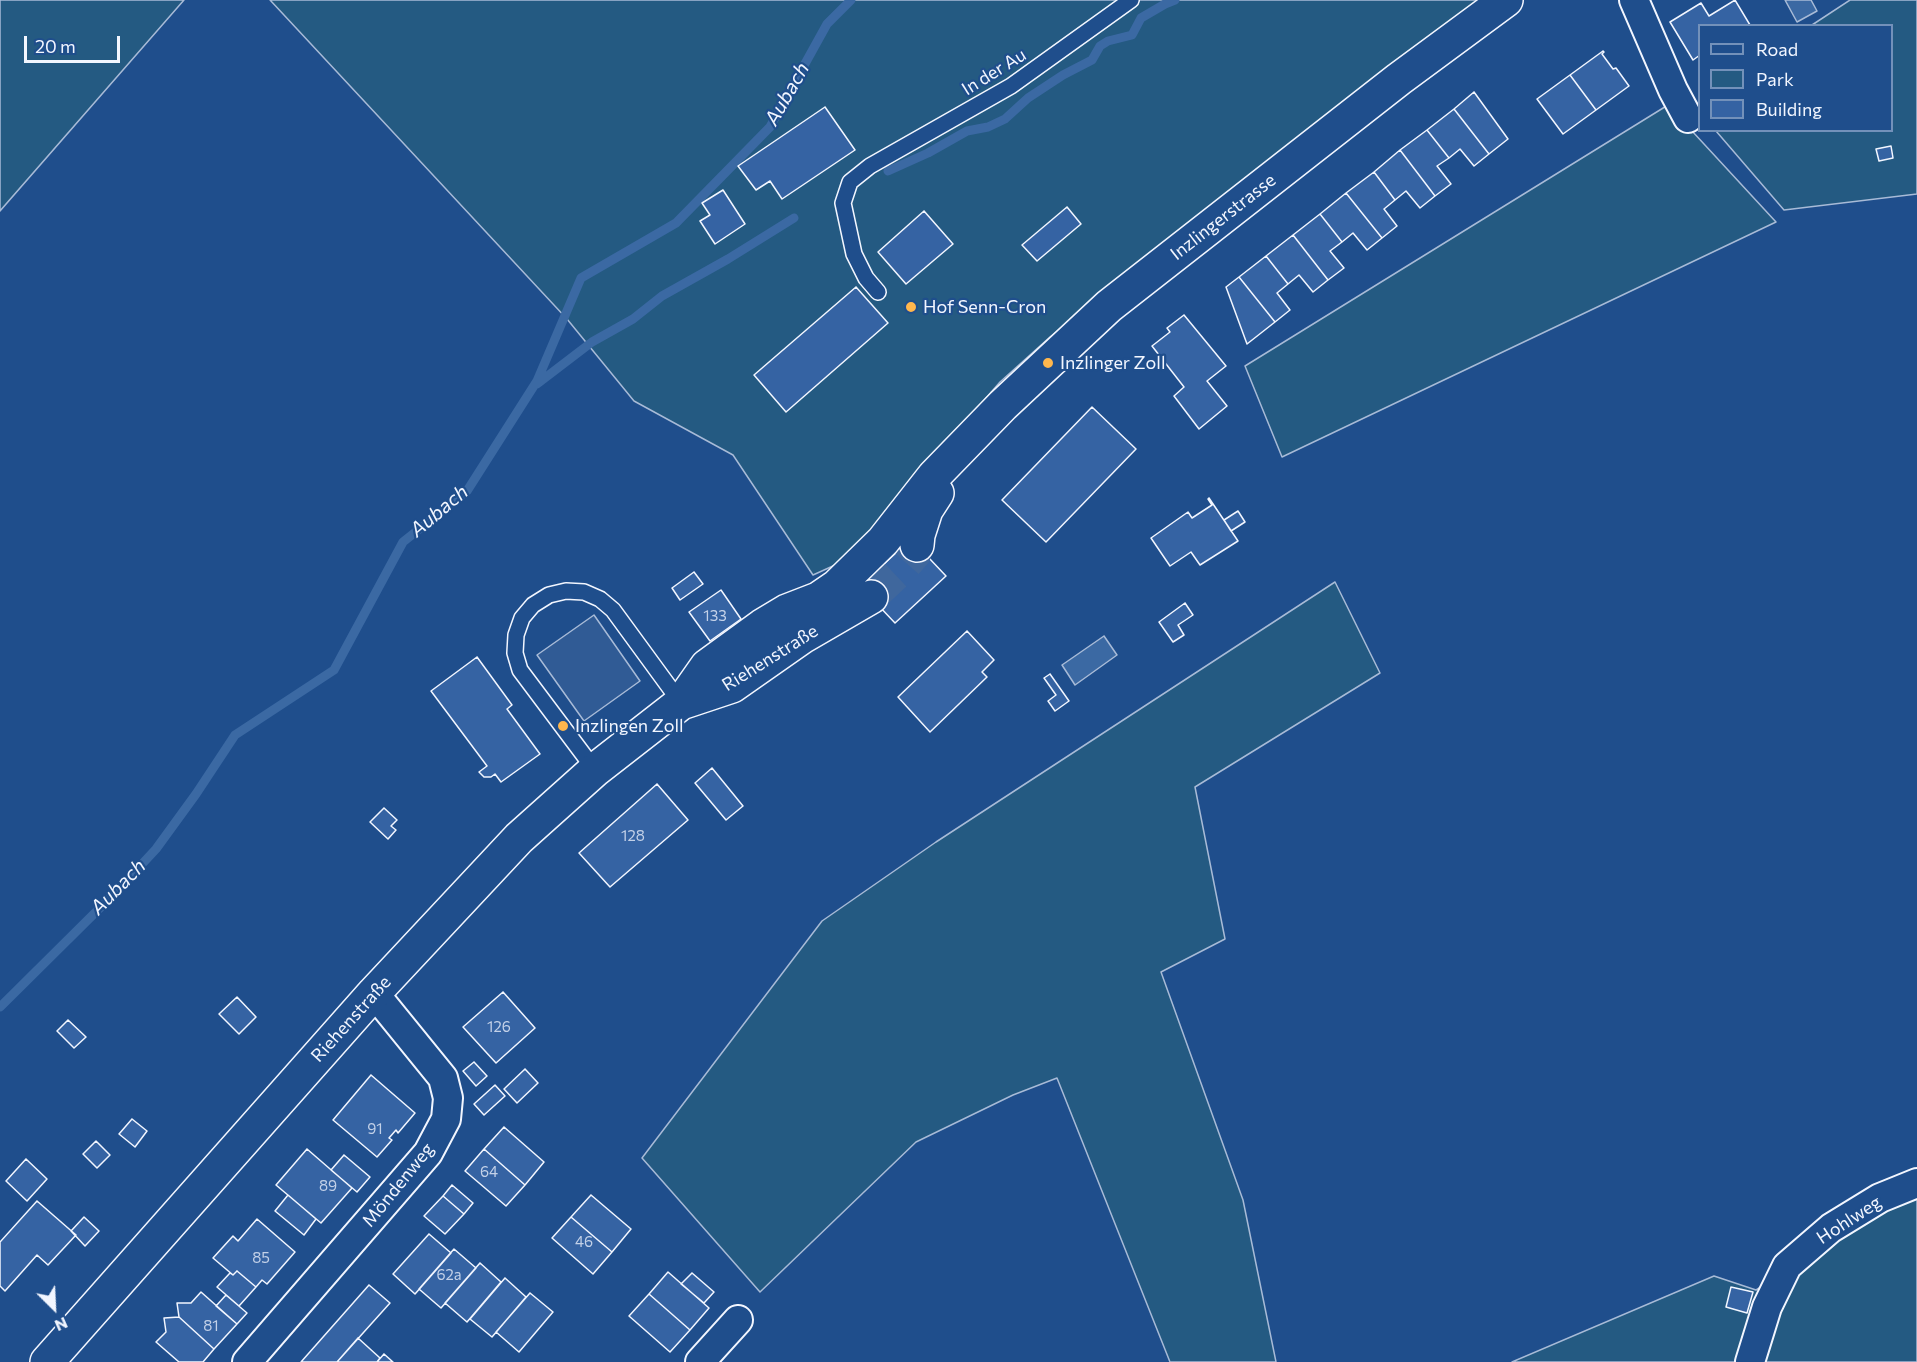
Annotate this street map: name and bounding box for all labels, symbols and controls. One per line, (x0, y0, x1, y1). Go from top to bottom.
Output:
scale bar (27, 24, 123, 62)
legend (1698, 24, 1893, 132)
text: 20 m (35, 35, 76, 57)
text: Road (1756, 38, 1798, 60)
street label: In der Au (958, 44, 1030, 100)
water label: Aubach (759, 58, 815, 130)
text: Park (1756, 68, 1794, 90)
text: Building (1756, 98, 1822, 120)
street label: Inzlingerstrasse (1166, 169, 1280, 265)
place label: Hof Senn-Cron (923, 296, 1046, 318)
marker: Hof Senn-Cron (904, 300, 918, 314)
place label: Inzlinger Zoll (1060, 352, 1165, 374)
marker: Inzlinger Zoll (1041, 356, 1055, 370)
water label: Aubach (405, 480, 473, 542)
house number: 133 (703, 607, 727, 625)
street label: Riehenstraße (718, 620, 822, 696)
place label: Inzlingen Zoll (575, 715, 684, 737)
marker: Inzlingen Zoll (556, 719, 570, 733)
house number: 128 (621, 827, 645, 845)
water label: Aubach (85, 854, 151, 920)
street label: Riehenstraße (307, 971, 395, 1067)
house number: 126 (487, 1018, 511, 1036)
house number: 91 (367, 1120, 383, 1138)
street label: Möndenweg (358, 1139, 438, 1231)
house number: 64 (480, 1163, 498, 1181)
house number: 89 (319, 1177, 337, 1195)
street label: Hohlweg (1813, 1191, 1885, 1249)
house number: 46 (575, 1233, 593, 1251)
house number: 85 (252, 1249, 270, 1267)
house number: 62a (436, 1266, 462, 1284)
north arrow (24, 1278, 84, 1338)
text: N (52, 1314, 71, 1336)
house number: 81 (203, 1317, 219, 1335)

